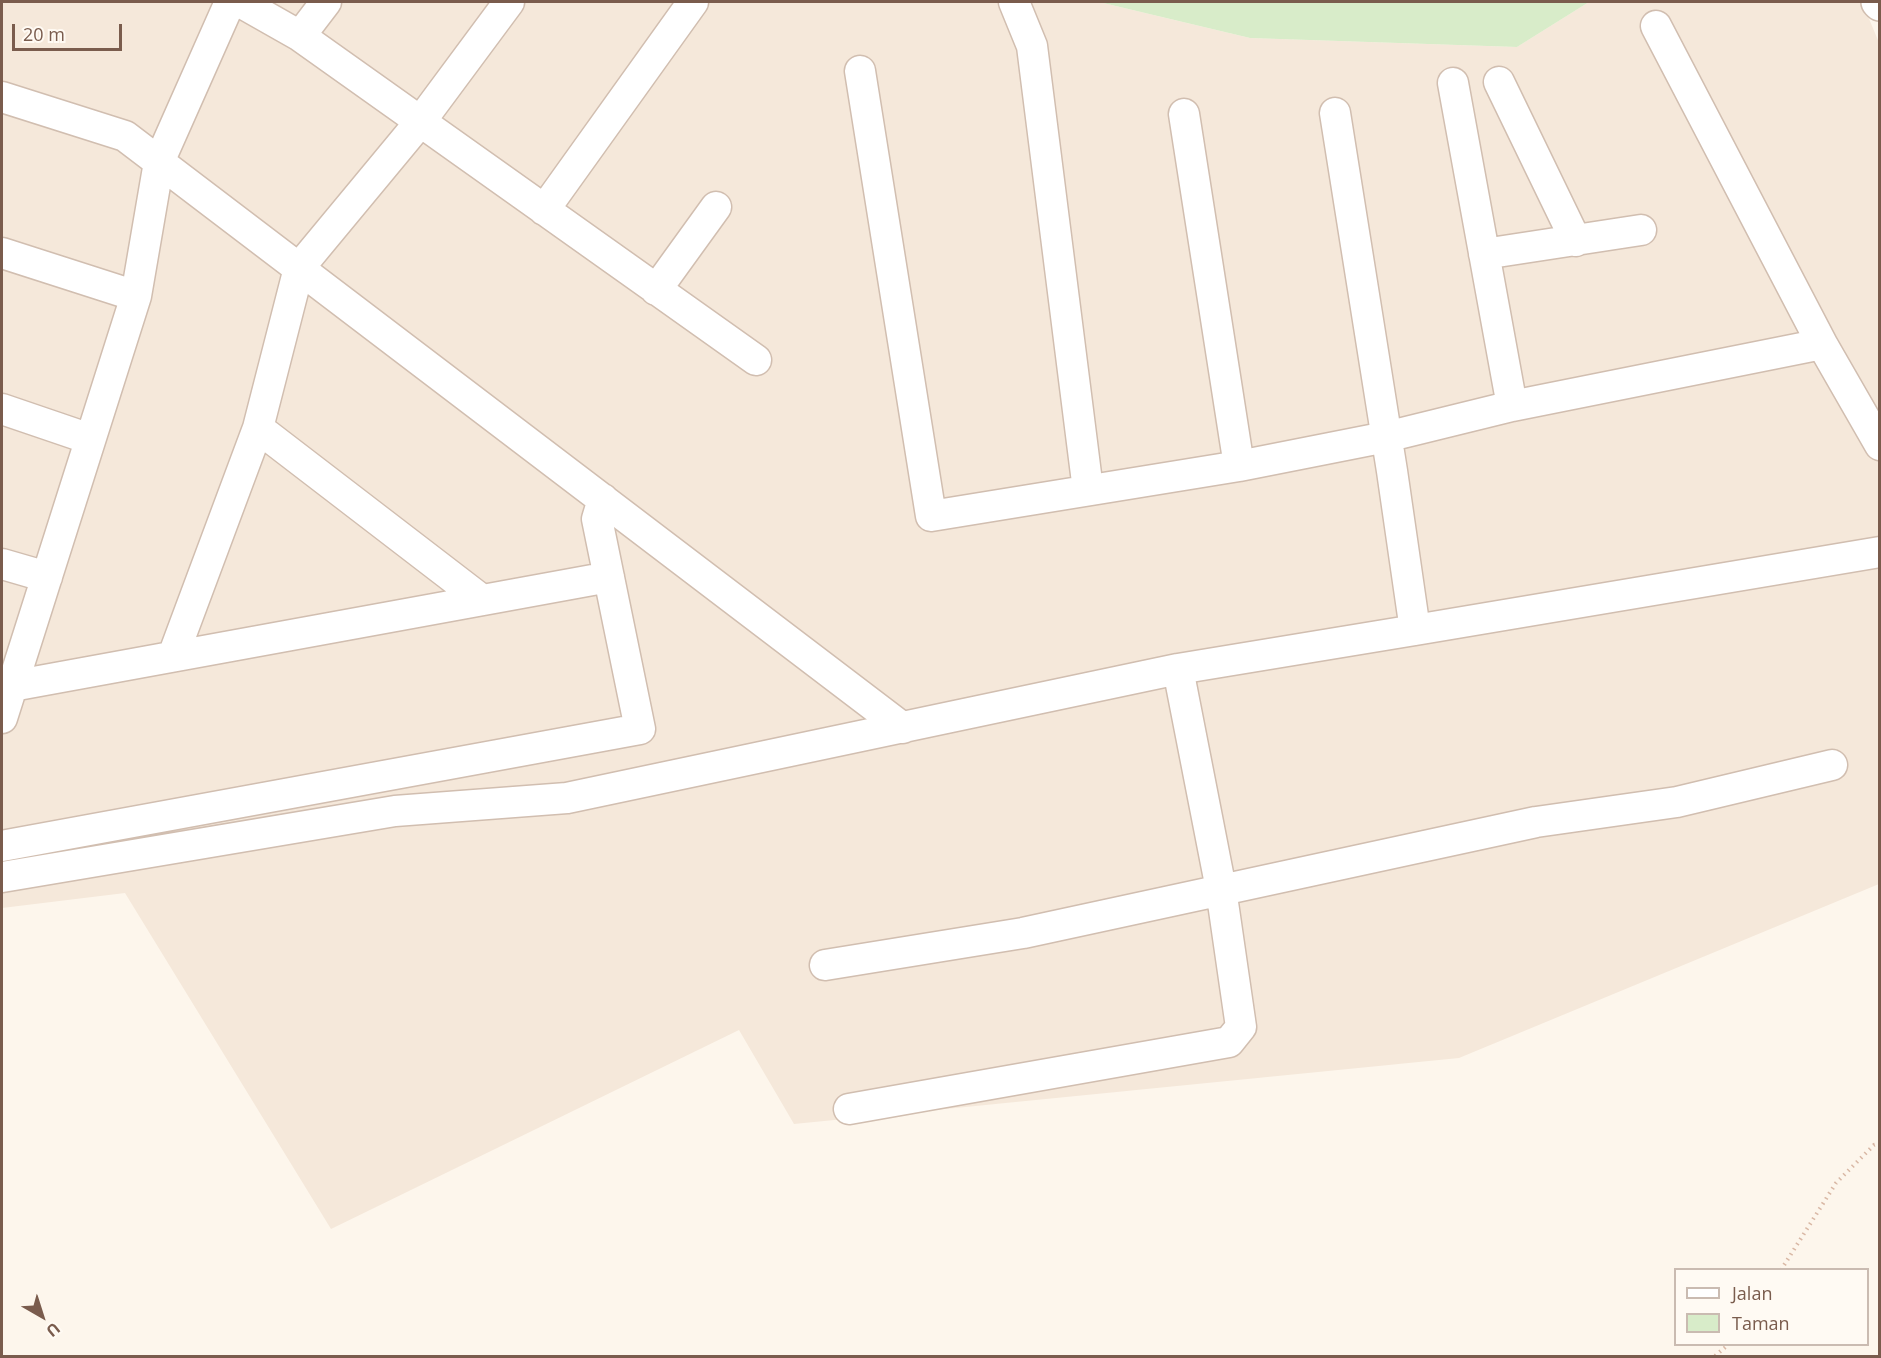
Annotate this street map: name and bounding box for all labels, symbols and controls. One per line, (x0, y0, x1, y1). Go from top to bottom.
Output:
scale bar (15, 12, 124, 50)
text: 20 m (23, 22, 65, 46)
legend (1674, 1268, 1869, 1346)
text: Jalan (1732, 1281, 1772, 1305)
north arrow (12, 1286, 72, 1346)
text: Taman (1732, 1311, 1790, 1335)
text: U (42, 1318, 65, 1342)

